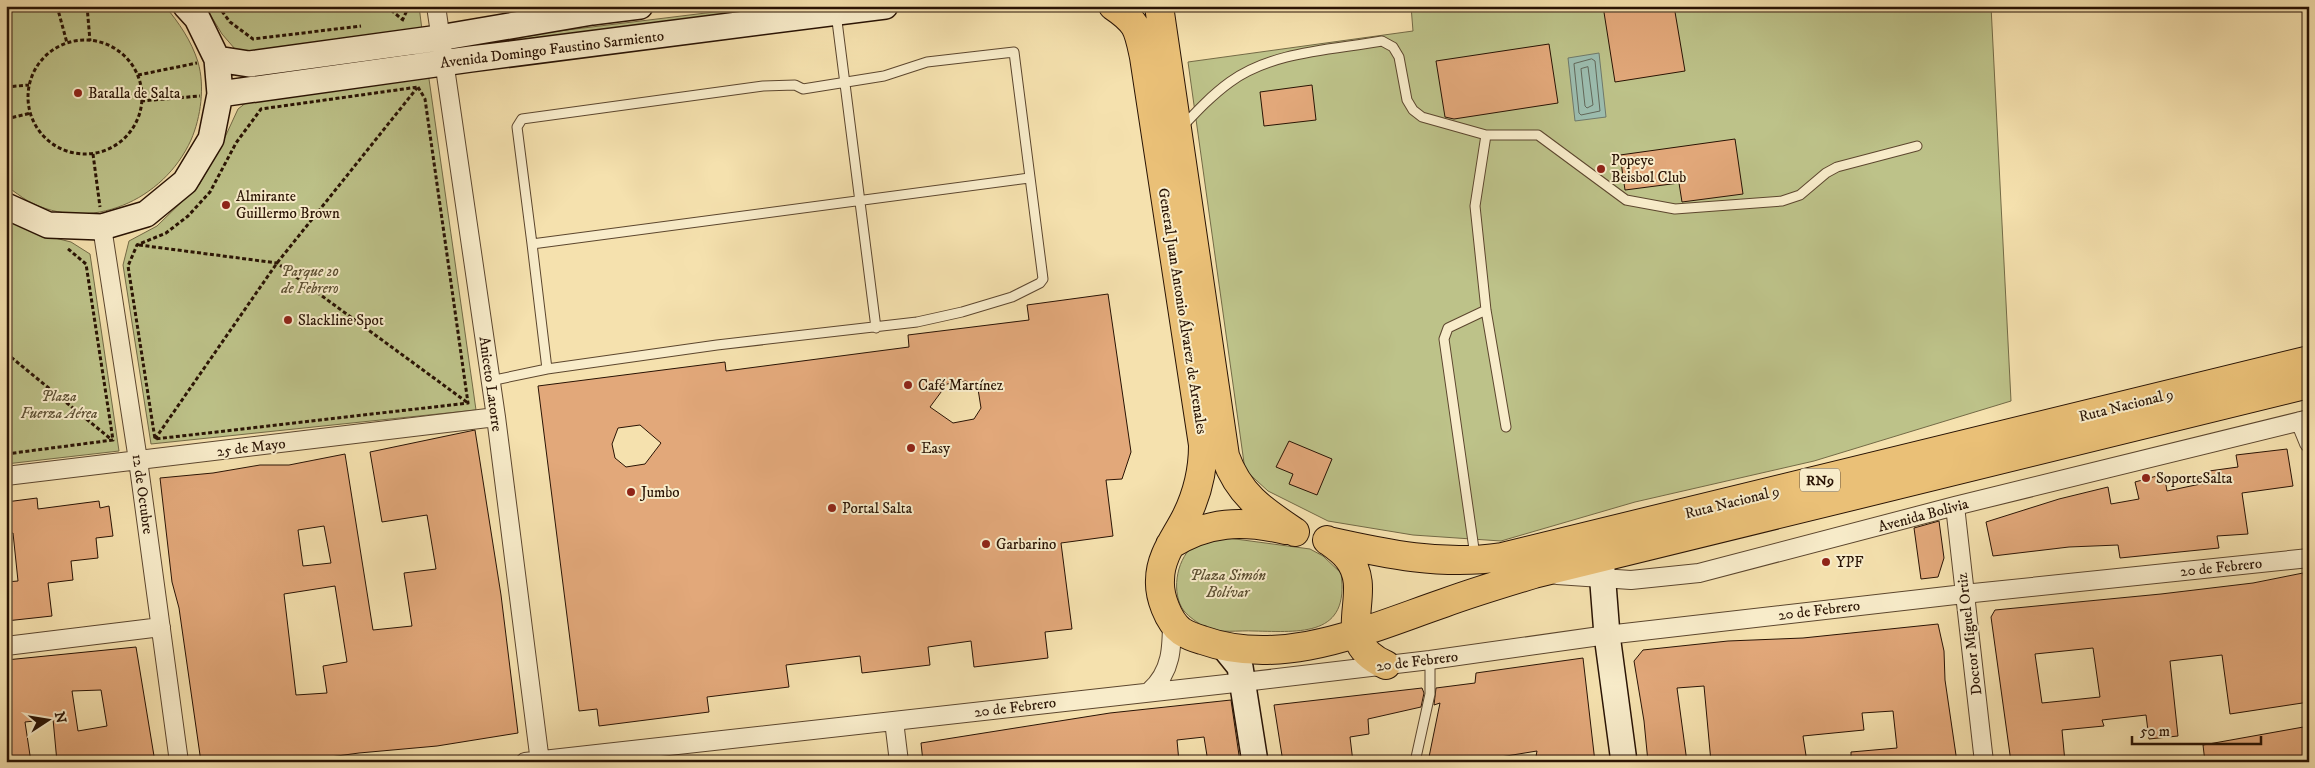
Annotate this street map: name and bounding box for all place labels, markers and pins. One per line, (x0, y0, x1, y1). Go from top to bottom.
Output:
place label: Batalla de Salta (88, 84, 181, 103)
marker: Batalla de Salta (72, 87, 84, 99)
place label: Popeye Beisbol Club (1611, 151, 1686, 187)
marker: Popeye Beisbol Club (1595, 163, 1607, 175)
place label: Almirante Guillermo Brown (236, 187, 340, 223)
marker: Almirante Guillermo Brown (220, 199, 232, 211)
place label: Slackline Spot (298, 311, 384, 330)
marker: Slackline Spot (282, 314, 294, 326)
place label: Café Martínez (918, 376, 1004, 395)
marker: Café Martínez (902, 379, 914, 391)
place label: Easy (921, 439, 951, 458)
marker: Easy (905, 442, 917, 454)
place label: SoporteSalta (2156, 469, 2233, 488)
marker: SoporteSalta (2140, 472, 2152, 484)
place label: Jumbo (639, 483, 679, 502)
marker: Jumbo (625, 486, 637, 498)
place label: Portal Salta (842, 499, 913, 518)
marker: Portal Salta (826, 502, 838, 514)
place label: Garbarino (996, 535, 1056, 554)
marker: Garbarino (980, 538, 992, 550)
place label: YPF (1836, 553, 1864, 572)
marker: YPF (1820, 556, 1832, 568)

